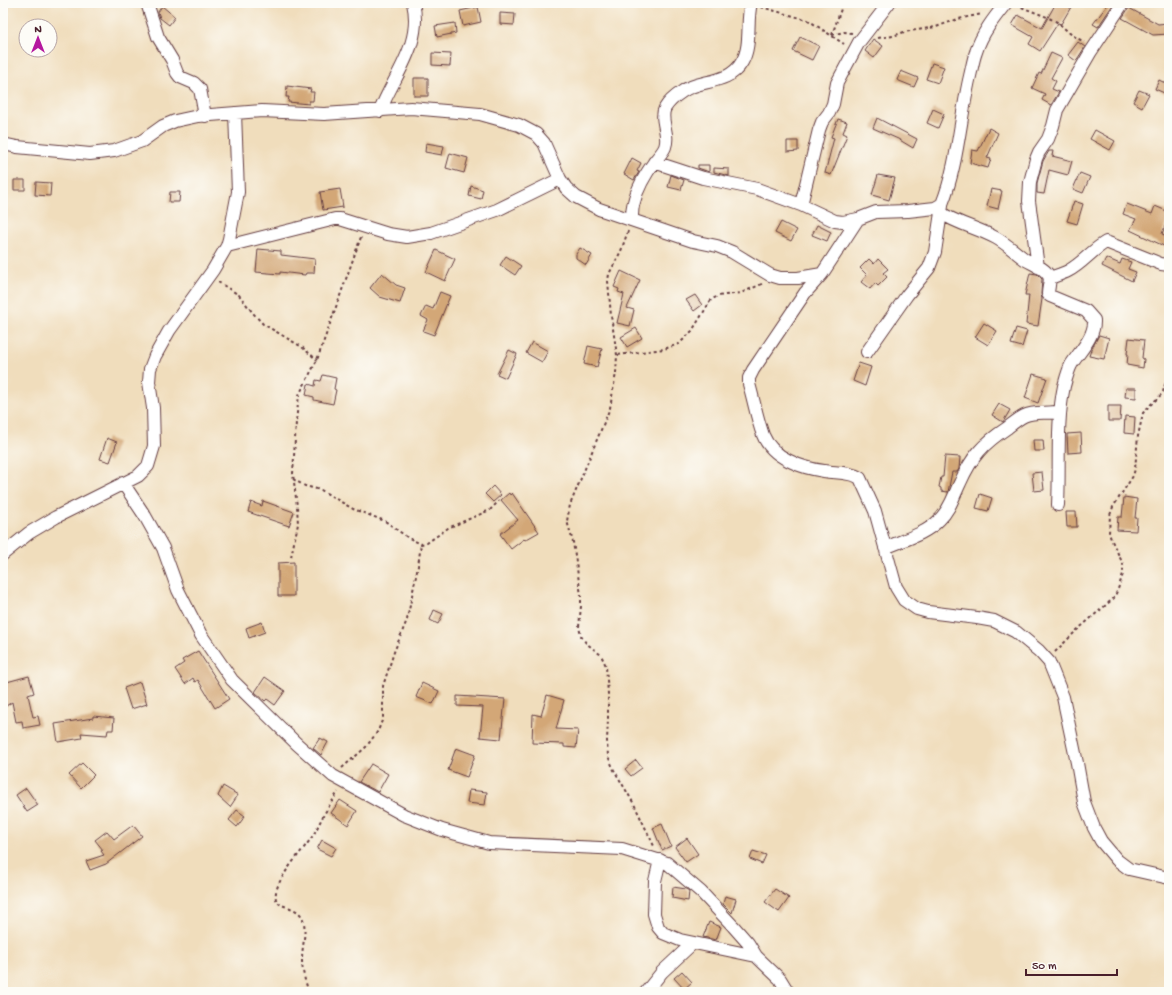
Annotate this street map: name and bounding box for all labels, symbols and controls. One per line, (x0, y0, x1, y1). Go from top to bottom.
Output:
north arrow (18, 18, 58, 58)
text: N (34, 24, 42, 36)
scale bar (1026, 951, 1117, 977)
text: 50 m (1032, 960, 1057, 974)

